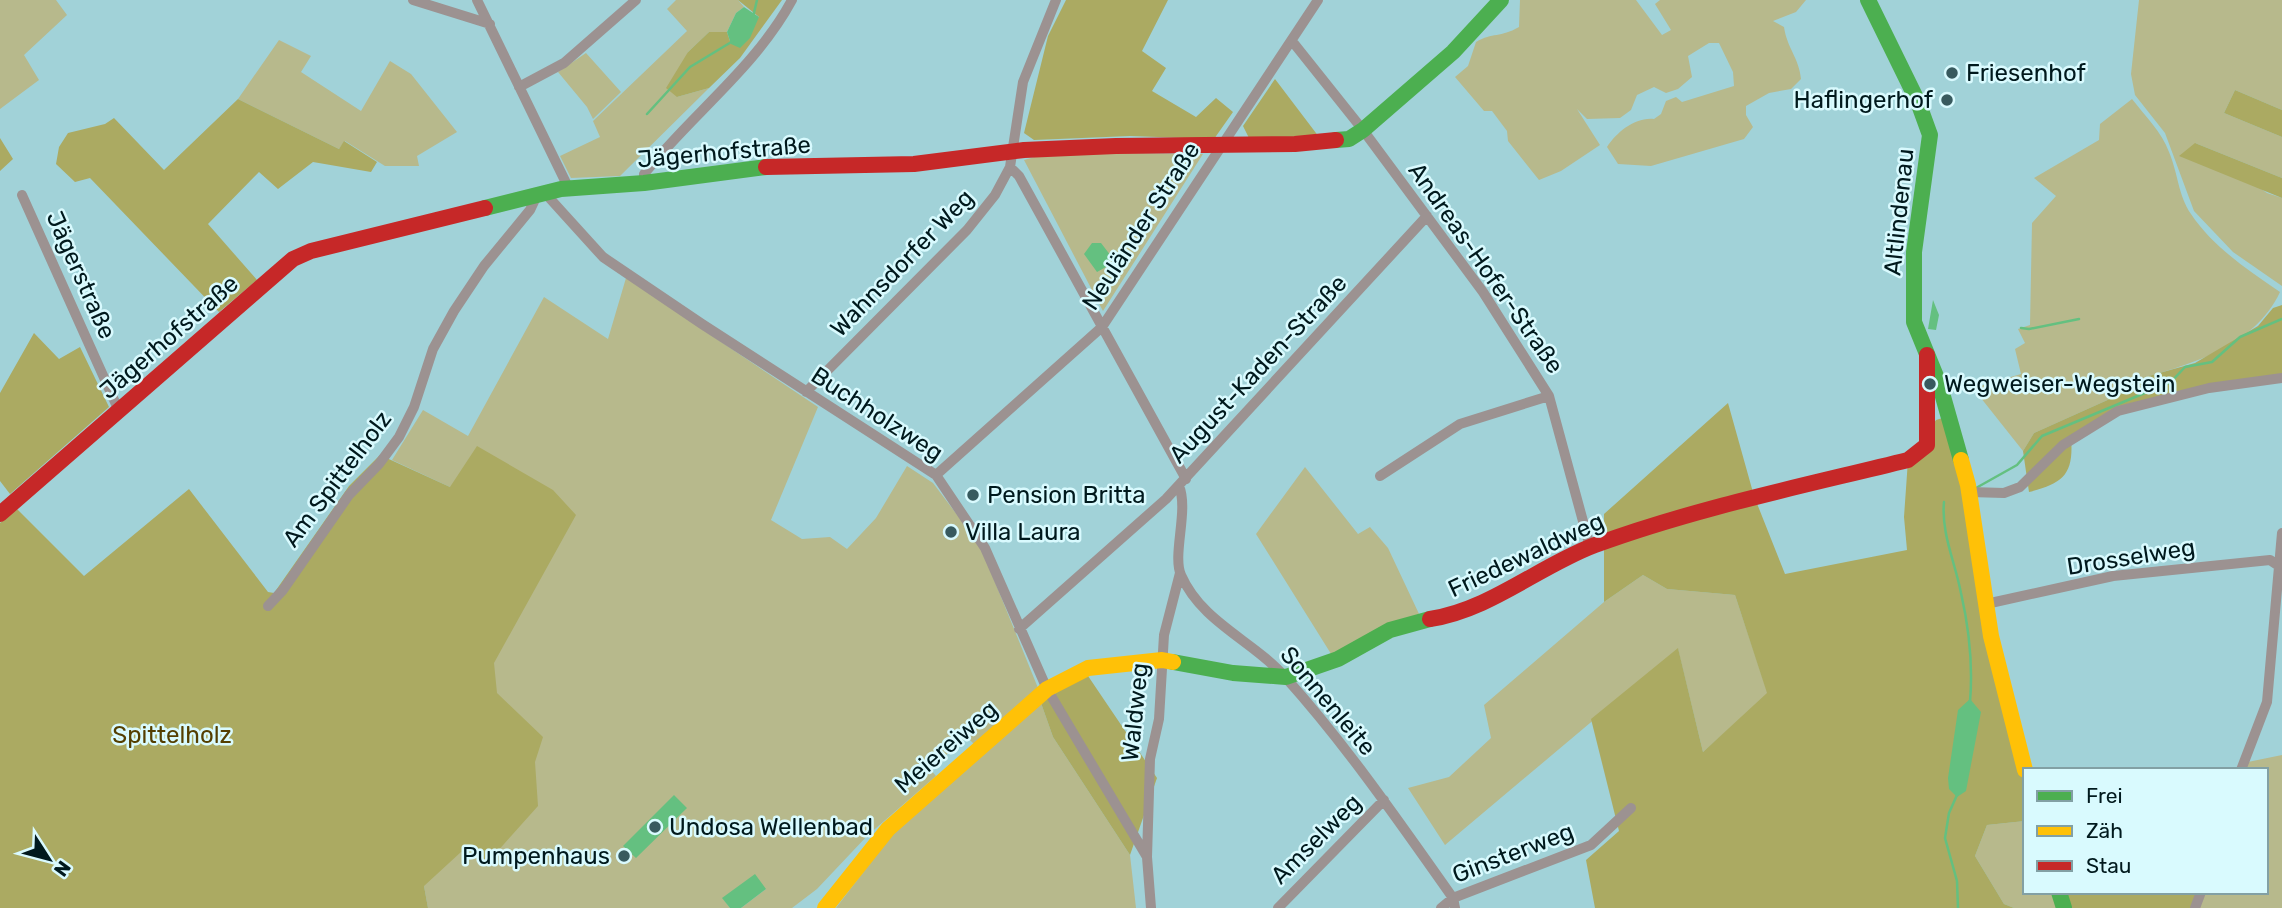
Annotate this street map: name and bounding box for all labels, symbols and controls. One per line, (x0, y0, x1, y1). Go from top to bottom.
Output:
place label: Friesenhof (1966, 59, 2087, 87)
marker: Friesenhof (1944, 65, 1960, 81)
place label: Haflingerhof (1794, 86, 1934, 114)
marker: Haflingerhof (1939, 92, 1955, 108)
street label: Jägerhofstraße (636, 130, 812, 174)
street label: Neuländer Straße (1076, 137, 1206, 315)
street label: Altlindenau (1878, 147, 1920, 277)
street label: Andreas-Hofer-Straße (1403, 157, 1569, 379)
street label: Wahnsdorfer Weg (825, 184, 979, 342)
street label: Jägerstraße (40, 207, 122, 343)
street label: Jägerhofstraße (94, 269, 244, 405)
street label: August-Kaden-Straße (1164, 269, 1352, 469)
street label: Buchholzweg (806, 361, 948, 467)
place label: Wegweiser-Wegstein (1944, 370, 2176, 398)
marker: Wegweiser-Wegstein (1922, 376, 1938, 392)
street label: Am Spittelholz (277, 406, 397, 552)
place label: Pension Britta (987, 481, 1145, 509)
marker: Pension Britta (965, 487, 981, 503)
street label: Friedewaldweg (1444, 507, 1608, 603)
place label: Villa Laura (965, 518, 1081, 546)
marker: Villa Laura (943, 524, 959, 540)
street label: Drosselweg (2065, 533, 2197, 581)
street label: Sonnenleite (1274, 641, 1382, 761)
street label: Waldweg (1116, 661, 1154, 763)
street label: Meiereiweg (889, 695, 1003, 799)
park label: Spittelholz (112, 721, 232, 749)
legend (2023, 768, 2268, 894)
text: Frei (2086, 783, 2123, 808)
street label: Amselweg (1265, 788, 1367, 890)
place label: Undosa Wellenbad (669, 813, 873, 841)
street label: Ginsterweg (1448, 817, 1578, 889)
text: Zäh (2086, 818, 2123, 843)
marker: Undosa Wellenbad (647, 819, 663, 835)
north arrow (14, 824, 84, 894)
place label: Pumpenhaus (462, 842, 610, 870)
marker: Pumpenhaus (616, 848, 632, 864)
text: Stau (2086, 853, 2132, 878)
text: N (49, 856, 76, 881)

